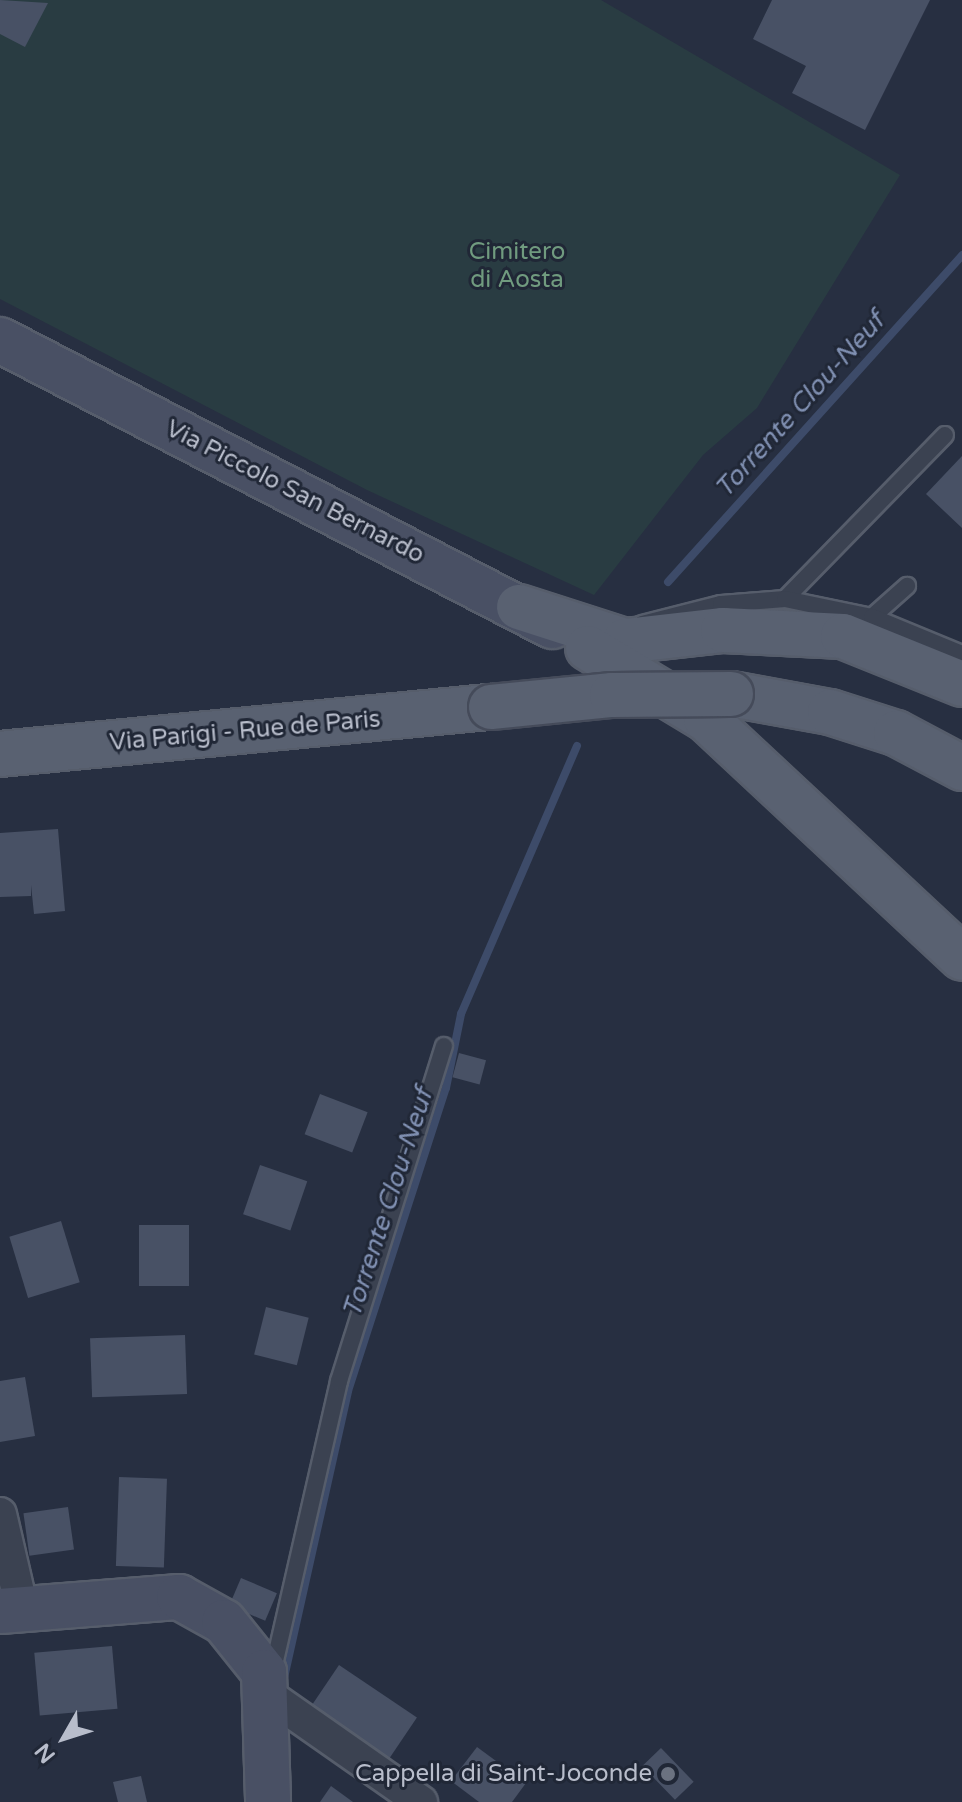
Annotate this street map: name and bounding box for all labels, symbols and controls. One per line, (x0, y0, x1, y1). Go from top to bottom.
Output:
park label: Cimitero di Aosta (469, 238, 565, 294)
water label: Torrente Clou-Neuf (709, 306, 891, 504)
street label: Via Piccolo San Bernardo (161, 414, 429, 570)
street label: Via Parigi - Rue de Paris (108, 705, 382, 757)
water label: Torrente Clou-Neuf (336, 1085, 440, 1321)
north arrow (24, 1698, 104, 1778)
text: N (30, 1738, 61, 1768)
place label: Cappella di Saint-Joconde (355, 1760, 652, 1788)
marker: Cappella di Saint-Joconde (659, 1765, 677, 1783)

